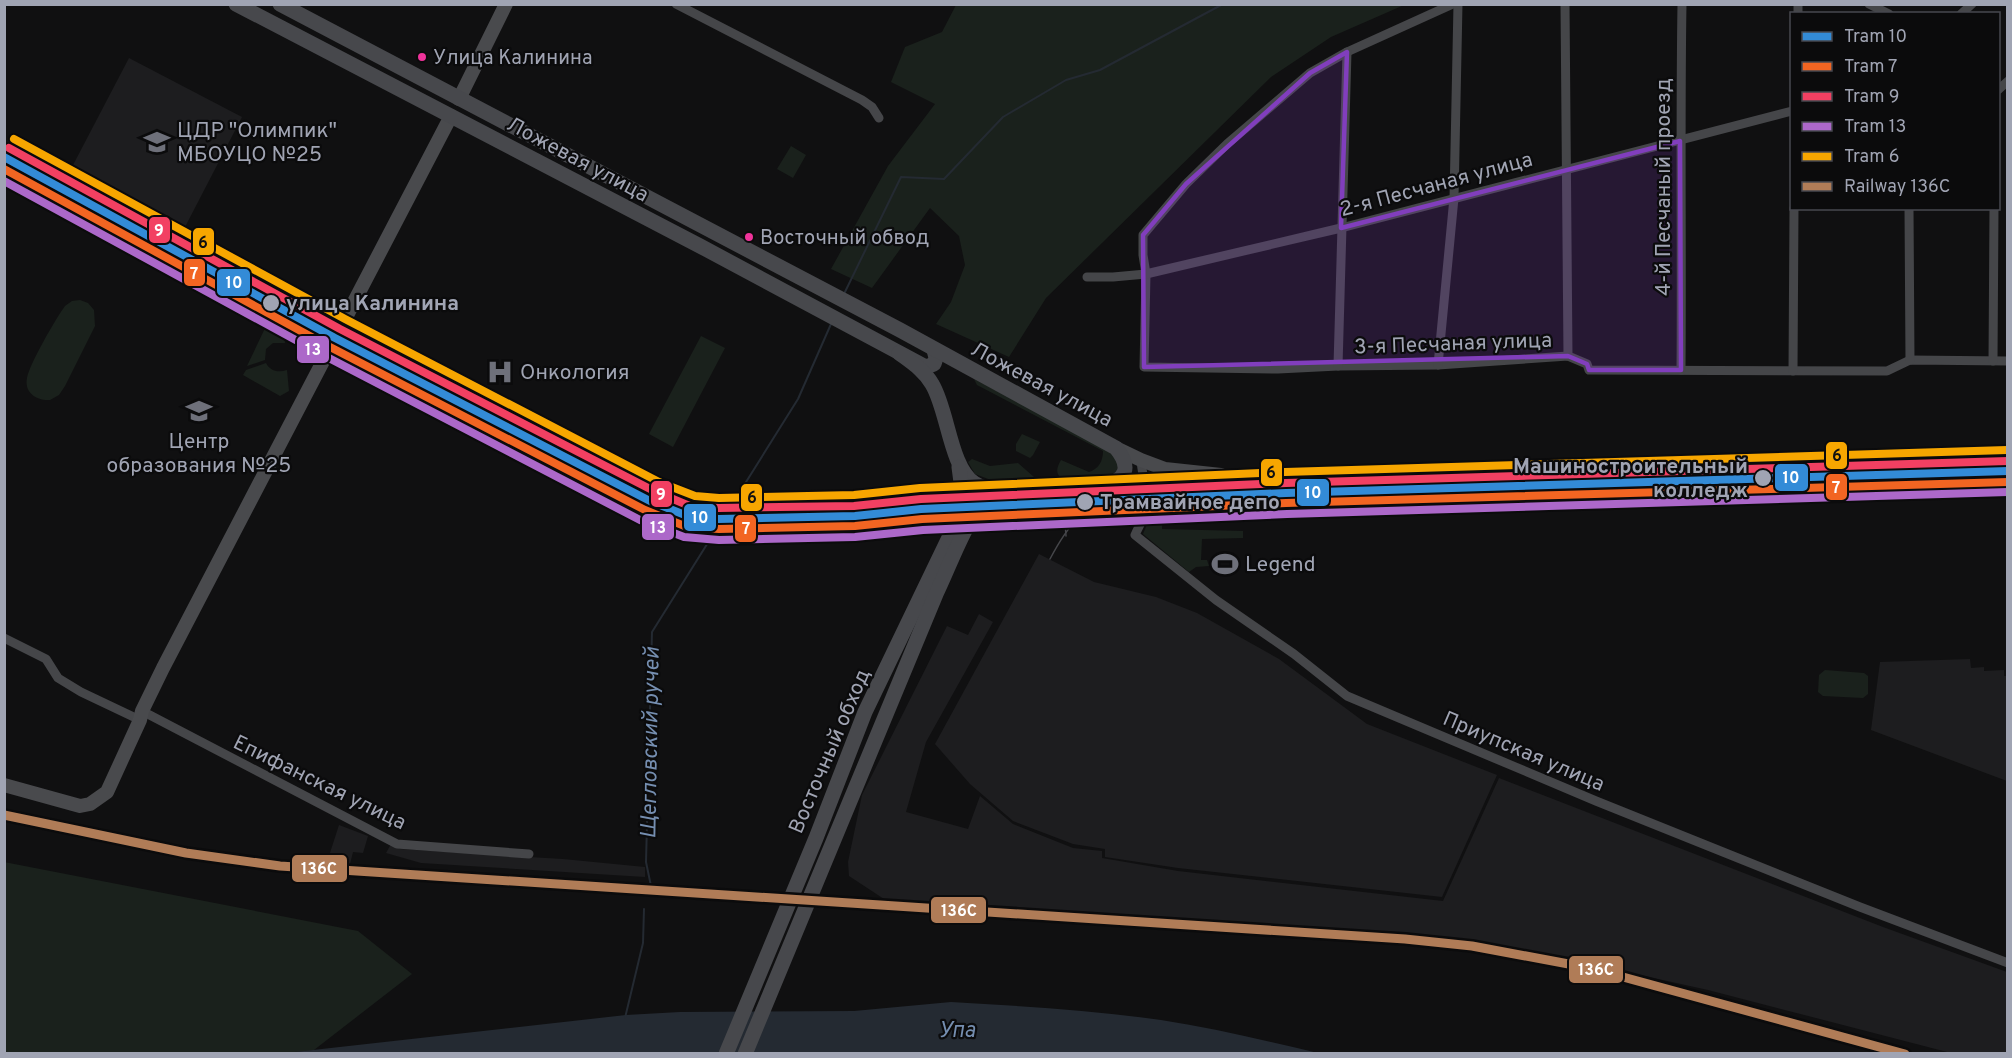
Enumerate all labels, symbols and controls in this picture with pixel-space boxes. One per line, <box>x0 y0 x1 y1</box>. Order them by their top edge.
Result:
legend <box>1790 12 2000 210</box>
text: Tram 10 <box>1844 26 1907 49</box>
place label: Улица Калинина <box>433 46 592 72</box>
marker: Улица Калинина <box>416 51 428 63</box>
text: Tram 7 <box>1844 56 1897 79</box>
street label: 4-й Песчаный проезд <box>1651 78 1678 296</box>
text: Tram 9 <box>1844 86 1900 109</box>
street label: Ложевая улица <box>502 112 653 209</box>
text: Tram 13 <box>1844 116 1906 139</box>
place label: ЦДР "Олимпик" МБОУЦО №25 <box>177 118 337 169</box>
school or university icon: ЦДР "Олимпик" МБОУЦО №25 <box>142 127 172 157</box>
text: Tram 6 <box>1844 146 1900 169</box>
street label: 2-я Песчаная улица <box>1337 147 1536 224</box>
text: Railway 136С <box>1844 176 1950 199</box>
line badge: 9 <box>148 216 171 244</box>
text: 9 <box>154 222 164 242</box>
place label: Восточный обвод <box>760 226 929 252</box>
line badge: 6 <box>192 227 215 256</box>
marker: Восточный обвод <box>743 231 755 243</box>
text: 6 <box>198 234 208 254</box>
line badge: 7 <box>183 258 206 287</box>
text: 7 <box>190 265 198 285</box>
line badge: 10 <box>216 268 251 297</box>
text: 10 <box>226 274 242 294</box>
place label: улица Калинина <box>286 291 459 318</box>
marker: улица Калинина <box>261 293 281 313</box>
street label: 3-я Песчаная улица <box>1354 328 1553 361</box>
line badge: 13 <box>296 335 330 364</box>
street label: Ложевая улица <box>966 337 1117 434</box>
text: 13 <box>305 341 321 361</box>
hospital icon: Онкология <box>485 357 515 387</box>
place label: Онкология <box>520 360 629 387</box>
school or university icon: Центр образования №25 <box>184 396 214 426</box>
place label: Центр образования №25 <box>107 429 291 480</box>
line badge: 6 <box>1825 441 1848 470</box>
text: 6 <box>1832 447 1842 467</box>
place label: Машиностроительный колледж <box>1513 454 1748 505</box>
line badge: 6 <box>1260 458 1283 487</box>
line badge: 10 <box>1774 463 1809 492</box>
text: 6 <box>1266 464 1276 484</box>
marker: Машиностроительный колледж <box>1753 468 1773 488</box>
text: 10 <box>1783 469 1799 489</box>
line badge: 7 <box>1825 473 1848 501</box>
line badge: 10 <box>1296 478 1330 507</box>
text: 7 <box>1832 479 1840 499</box>
line badge: 9 <box>650 480 673 508</box>
line badge: 6 <box>740 483 763 512</box>
text: 10 <box>1305 484 1321 504</box>
text: 9 <box>656 486 666 506</box>
text: 6 <box>747 489 757 509</box>
place label: Трамвайное депо <box>1100 490 1280 517</box>
marker: Трамвайное депо <box>1075 492 1095 512</box>
line badge: 10 <box>683 503 717 532</box>
text: 10 <box>692 509 708 529</box>
line badge: 13 <box>641 513 675 541</box>
line badge: 7 <box>734 514 757 543</box>
text: 13 <box>650 519 666 539</box>
text: 7 <box>742 520 750 540</box>
sports icon: Legend <box>1210 549 1240 579</box>
place label: Legend <box>1245 552 1316 579</box>
water label: Щегловский ручей <box>636 645 667 839</box>
street label: Восточный обход <box>783 665 877 838</box>
street label: Приупская улица <box>1438 706 1608 799</box>
street label: Епифанская улица <box>228 730 410 837</box>
line badge: 136С <box>291 854 348 883</box>
text: 136С <box>301 860 337 880</box>
line badge: 136С <box>930 896 987 924</box>
text: 136С <box>941 902 977 922</box>
line badge: 136С <box>1568 955 1624 984</box>
text: 136С <box>1578 961 1614 981</box>
water label: Упа <box>939 1018 976 1045</box>

